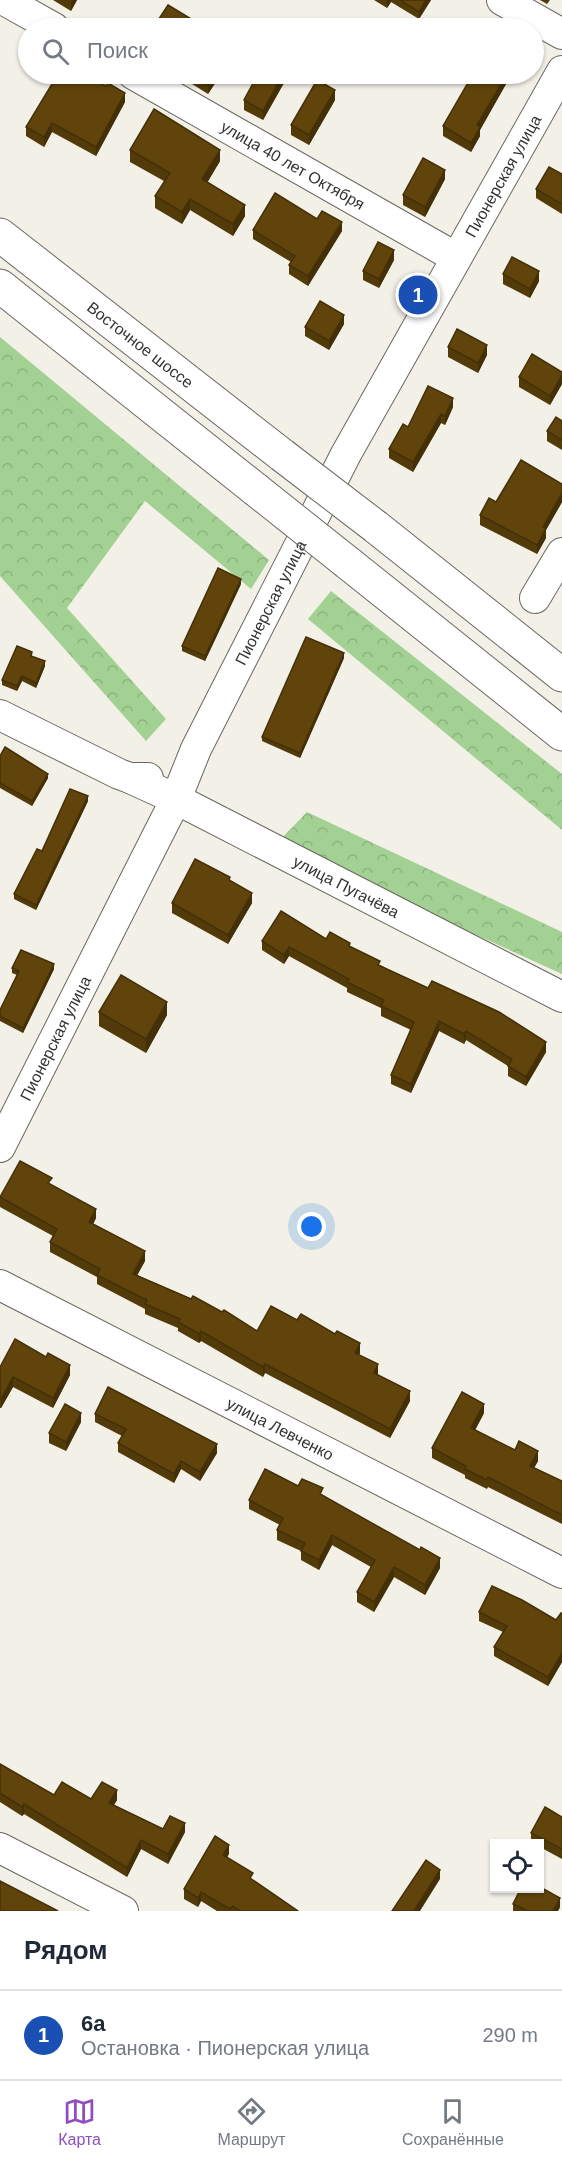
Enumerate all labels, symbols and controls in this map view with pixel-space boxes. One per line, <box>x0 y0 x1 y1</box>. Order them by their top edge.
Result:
search box <box>18 18 544 84</box>
icon: search <box>39 35 72 68</box>
text: Поиск <box>87 38 148 63</box>
street label: Пионерская улица <box>462 112 544 240</box>
street label: улица 40 лет Октября <box>218 117 368 212</box>
pin: 1 <box>398 272 438 318</box>
street label: Восточное шоссе <box>84 298 197 391</box>
street label: Пионерская улица <box>232 537 309 668</box>
street label: улица Пугачёва <box>291 852 402 921</box>
street label: Пионерская улица <box>16 973 94 1103</box>
your location <box>297 1212 326 1241</box>
street label: улица Левченко <box>224 1394 337 1463</box>
map controls <box>490 1839 544 1893</box>
button: locate <box>490 1839 544 1893</box>
text: Рядом <box>24 1935 107 1965</box>
text: 6а <box>81 2011 105 2036</box>
text: 1 <box>38 2024 49 2046</box>
text: 290 m <box>482 2024 538 2046</box>
text: Остановка · Пионерская улица <box>81 2037 369 2059</box>
tab: Карта <box>58 2095 101 2149</box>
tab: Маршрут <box>217 2095 286 2149</box>
tab: Сохранённые <box>402 2095 504 2149</box>

